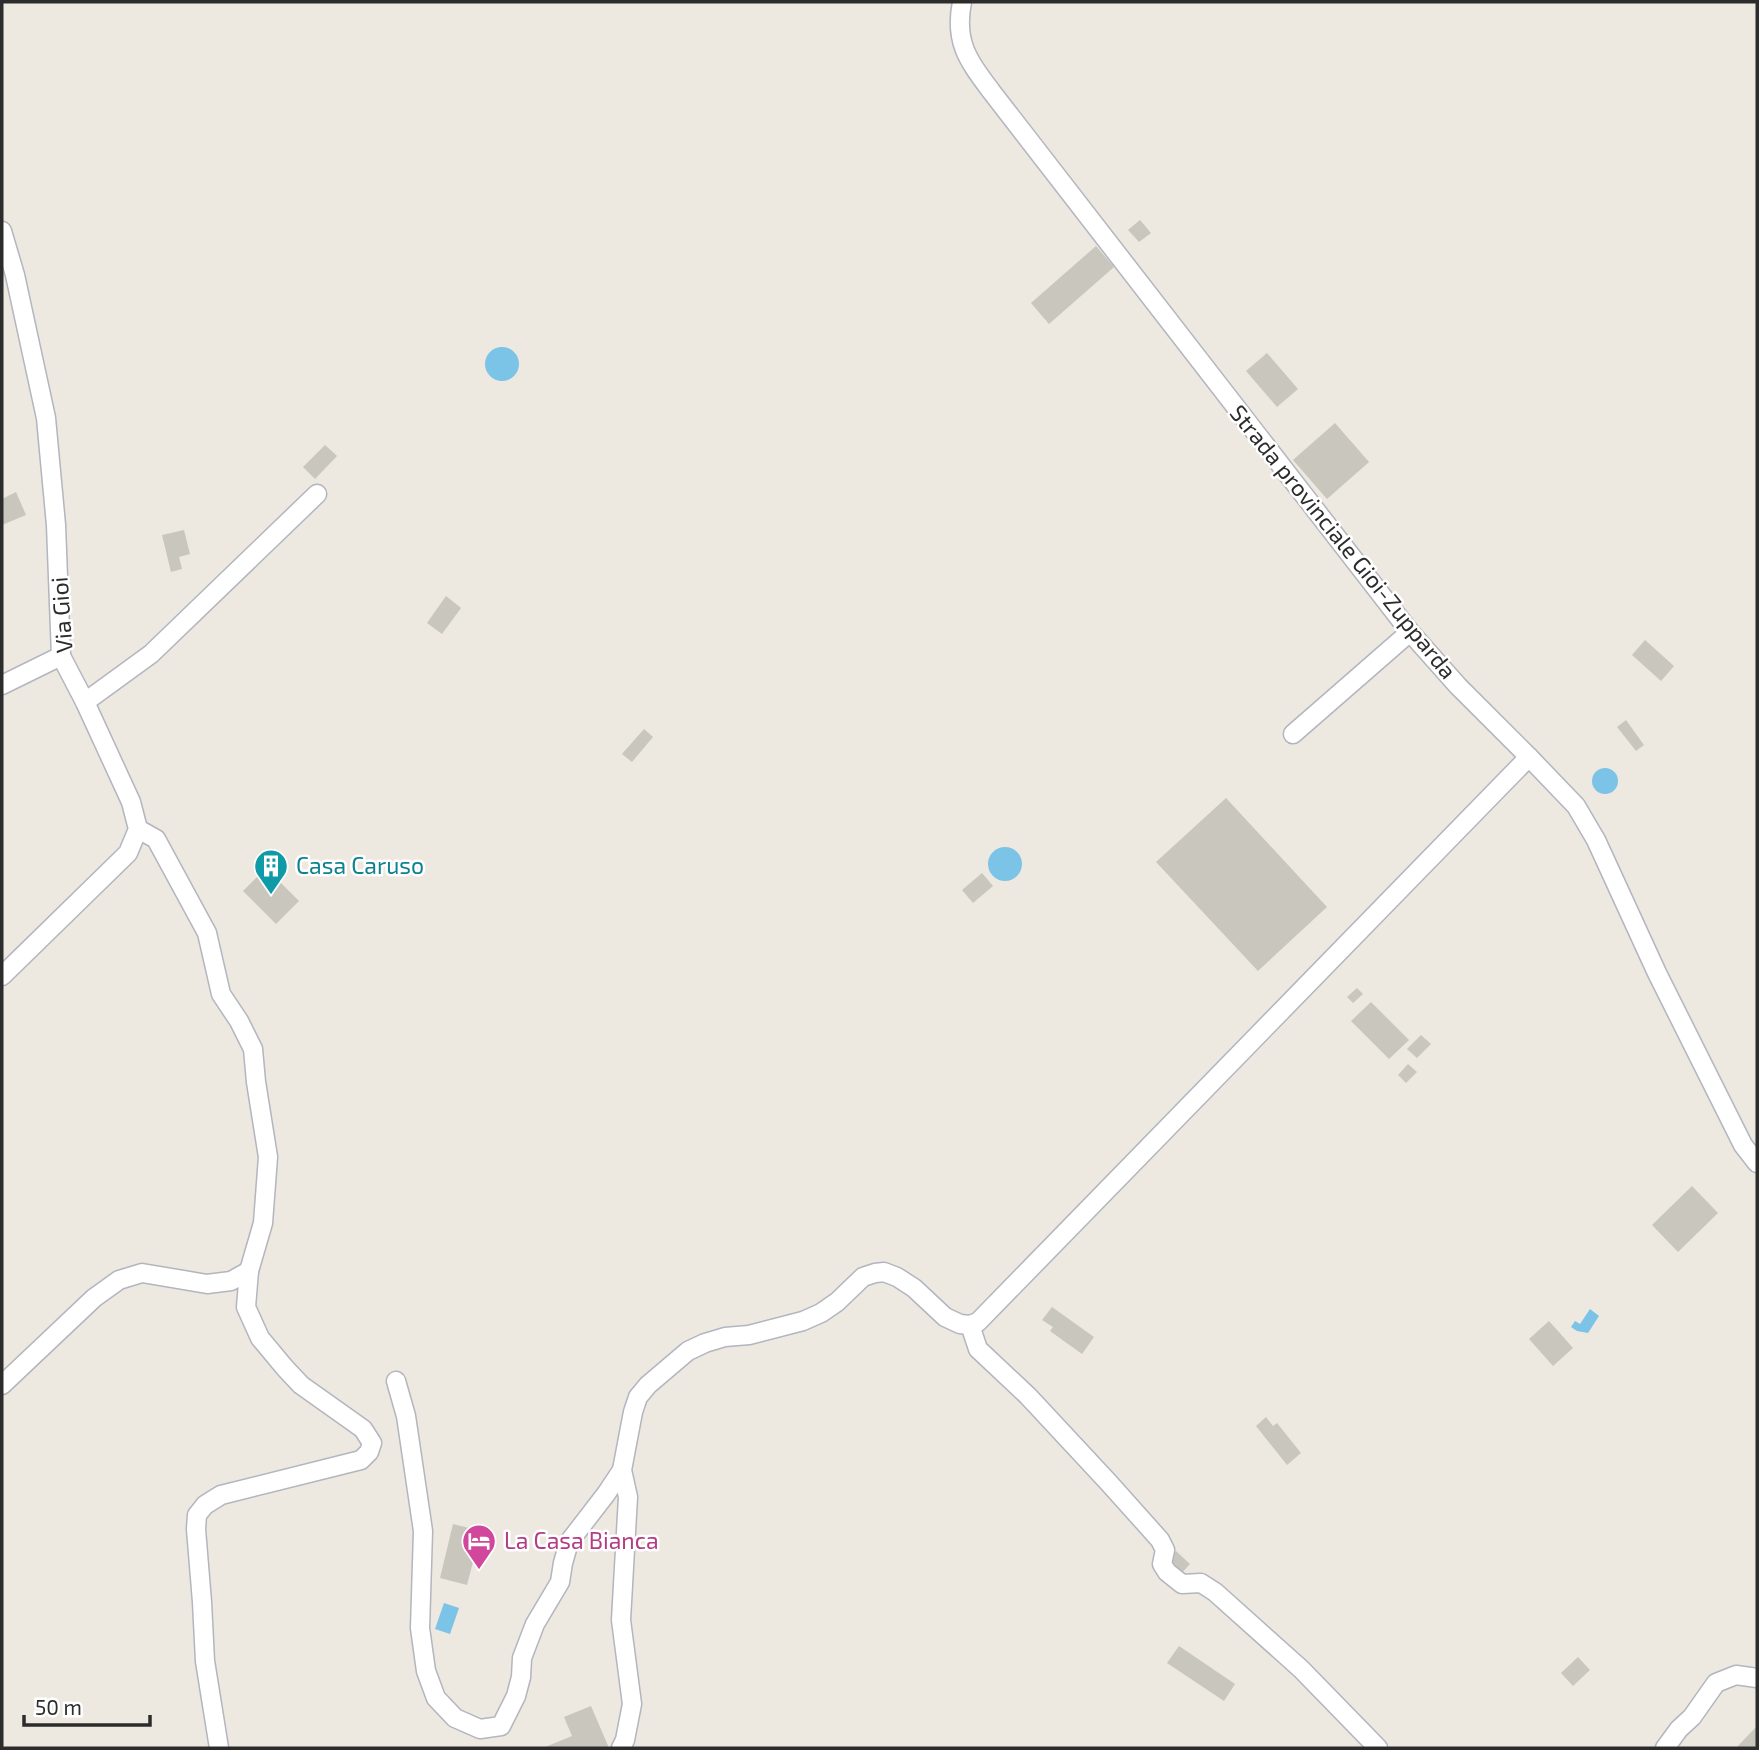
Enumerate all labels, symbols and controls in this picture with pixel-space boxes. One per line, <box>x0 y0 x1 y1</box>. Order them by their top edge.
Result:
street label: Strada provinciale Gioi-Zupparda <box>1225 399 1463 684</box>
street label: Via Gioi <box>44 576 78 654</box>
building icon: Casa Caruso <box>252 847 290 896</box>
place label: Casa Caruso <box>296 851 424 879</box>
hotel icon: La Casa Bianca <box>460 1522 498 1571</box>
place label: La Casa Bianca <box>504 1526 659 1554</box>
scale bar <box>24 1684 150 1728</box>
text: 50 m <box>35 1694 82 1719</box>

